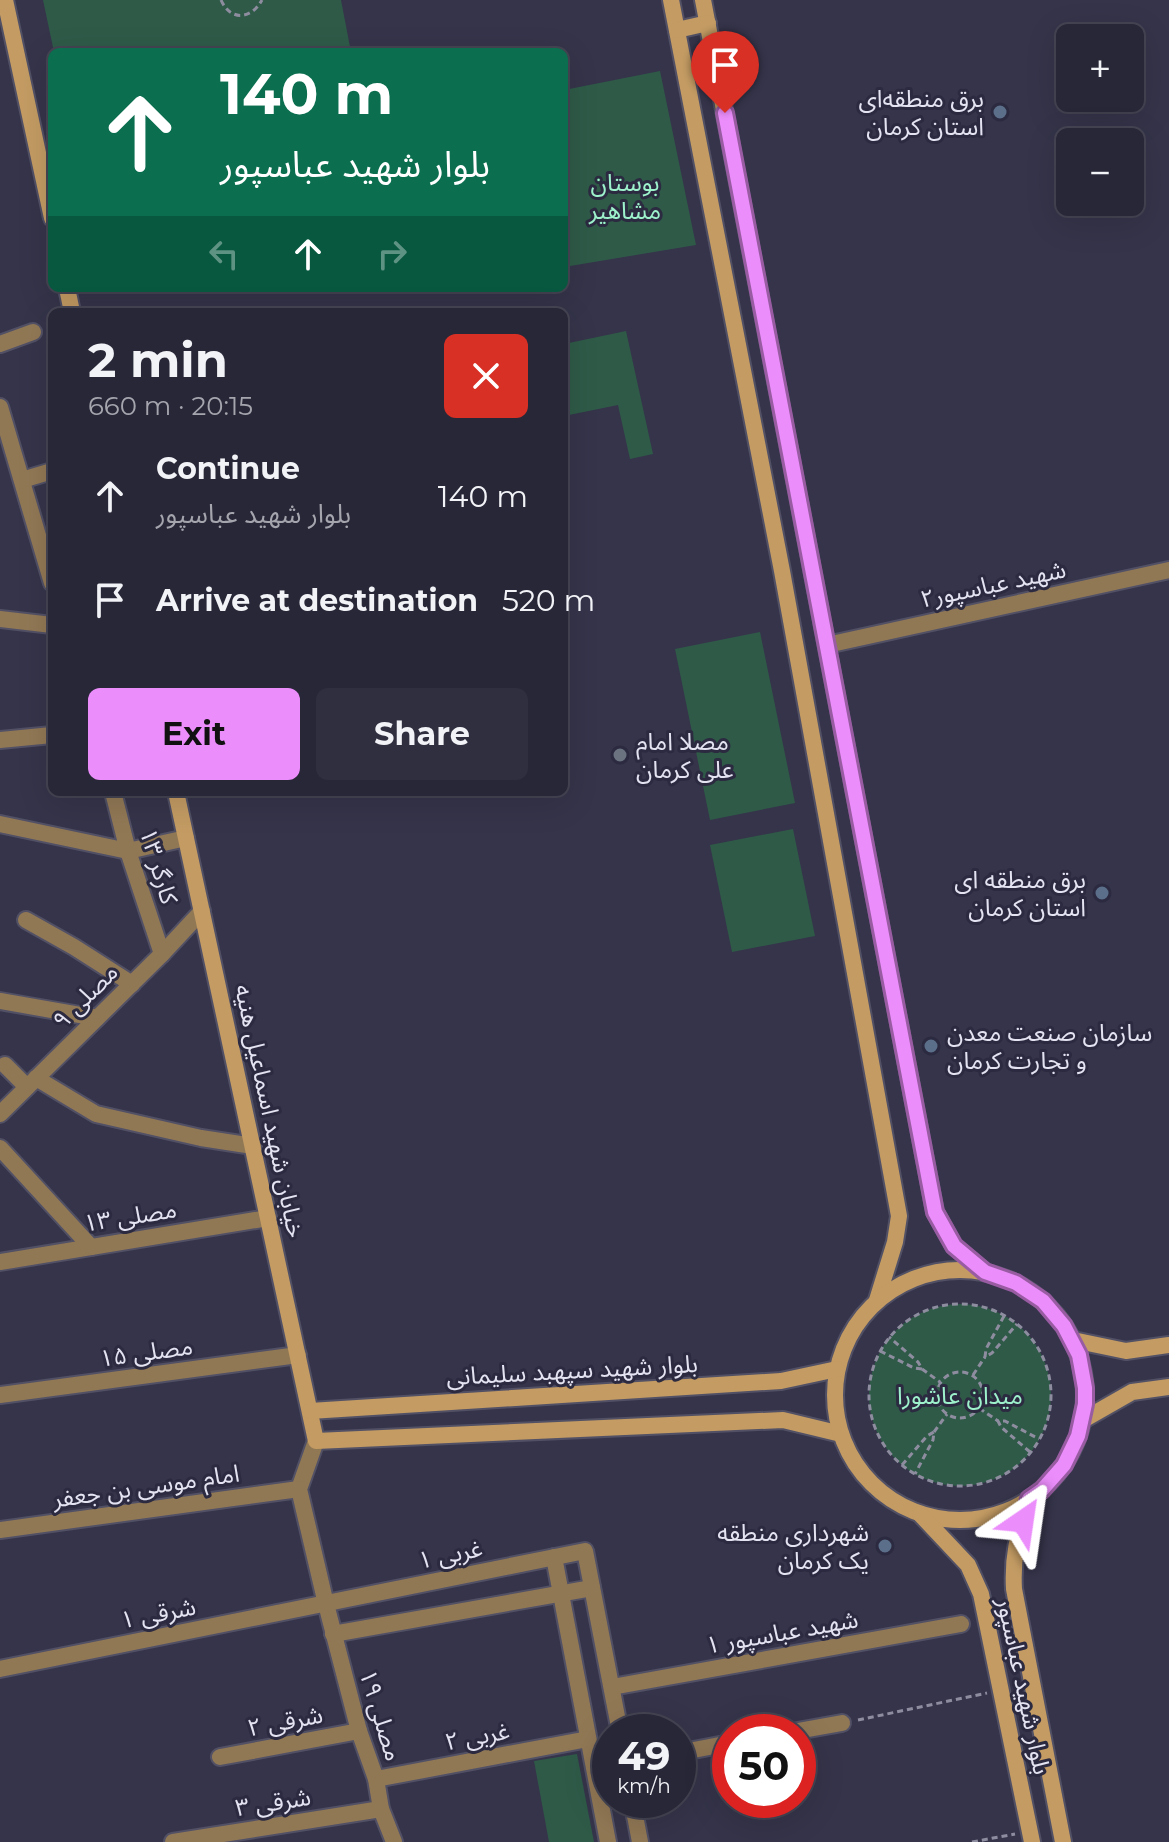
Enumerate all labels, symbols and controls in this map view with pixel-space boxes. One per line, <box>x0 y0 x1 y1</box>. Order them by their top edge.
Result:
map controls <box>1056 24 1144 216</box>
button: + <box>1056 24 1144 112</box>
pin <box>691 31 759 113</box>
icon: arrive <box>703 43 747 87</box>
text: 140 m <box>220 60 393 128</box>
icon: ahead <box>88 80 192 184</box>
place label: برق منطقه‌ای استان کرمان <box>859 84 984 141</box>
marker: برق منطقه‌ای استان کرمان <box>991 103 1009 121</box>
button: − <box>1056 128 1144 216</box>
text: بلوار شهید عباسپور <box>220 142 490 186</box>
park label: بوستان مشاهیر <box>588 168 661 225</box>
icon: left <box>202 232 246 276</box>
icon: ahead <box>286 232 330 276</box>
icon: right <box>370 232 414 276</box>
text: 2 min <box>88 331 228 389</box>
button: close <box>444 334 528 418</box>
text: 660 m · 20:15 <box>88 390 253 422</box>
text: Continue <box>156 450 300 487</box>
icon: ahead <box>88 474 132 518</box>
text: 140 m <box>438 478 528 515</box>
text: بلوار شهید عباسپور <box>156 498 351 530</box>
street label: شهید عباسپور۲ <box>918 554 1069 615</box>
icon: arrive <box>88 578 132 622</box>
text: Arrive at destination <box>156 582 478 619</box>
text: 520 m <box>502 582 595 619</box>
button: Exit <box>88 688 300 780</box>
button: Share <box>316 688 528 780</box>
place label: مصلا امام علی کرمان <box>636 727 734 784</box>
marker: مصلا امام علی کرمان <box>611 746 629 764</box>
street label: کارگر ۱۳ <box>134 825 185 909</box>
place label: برق منطقه ای استان کرمان <box>954 865 1086 922</box>
marker: برق منطقه ای استان کرمان <box>1093 884 1111 902</box>
street label: مصلی ۹ <box>46 957 124 1035</box>
street label: خیابان شهید اسماعیل هنیه <box>229 982 311 1240</box>
place label: سازمان صنعت معدن و تجارت کرمان <box>947 1018 1152 1075</box>
marker: سازمان صنعت معدن و تجارت کرمان <box>922 1037 940 1055</box>
street label: مصلی ۱۳ <box>81 1194 179 1238</box>
street label: مصلی ۱۵ <box>97 1331 195 1373</box>
street label: بلوار شهید سپهبد سلیمانی <box>445 1349 699 1392</box>
park label: میدان عاشورا <box>897 1381 1023 1410</box>
street label: امام موسی بن جعفر <box>50 1459 242 1518</box>
position arrow <box>981 1479 1065 1563</box>
place label: شهرداری منطقه یک کرمان <box>717 1518 869 1575</box>
street label: ۱ غربی <box>415 1533 485 1575</box>
marker: شهرداری منطقه یک کرمان <box>876 1537 894 1555</box>
street label: شرقی ۱ <box>118 1592 198 1634</box>
street label: بلوار شهید عباسپور <box>990 1594 1057 1777</box>
street label: شهید عباسپور ۱ <box>704 1604 861 1661</box>
street label: مصلی ۱۹ <box>353 1666 409 1764</box>
street label: ۲ شرقی <box>245 1700 325 1742</box>
speed limit sign: 50 <box>712 1714 816 1818</box>
street label: ۲ غربی <box>442 1716 512 1756</box>
text: 49 <box>618 1731 670 1780</box>
text: km/h <box>617 1774 671 1798</box>
street label: ۳ شرقی <box>233 1782 313 1822</box>

